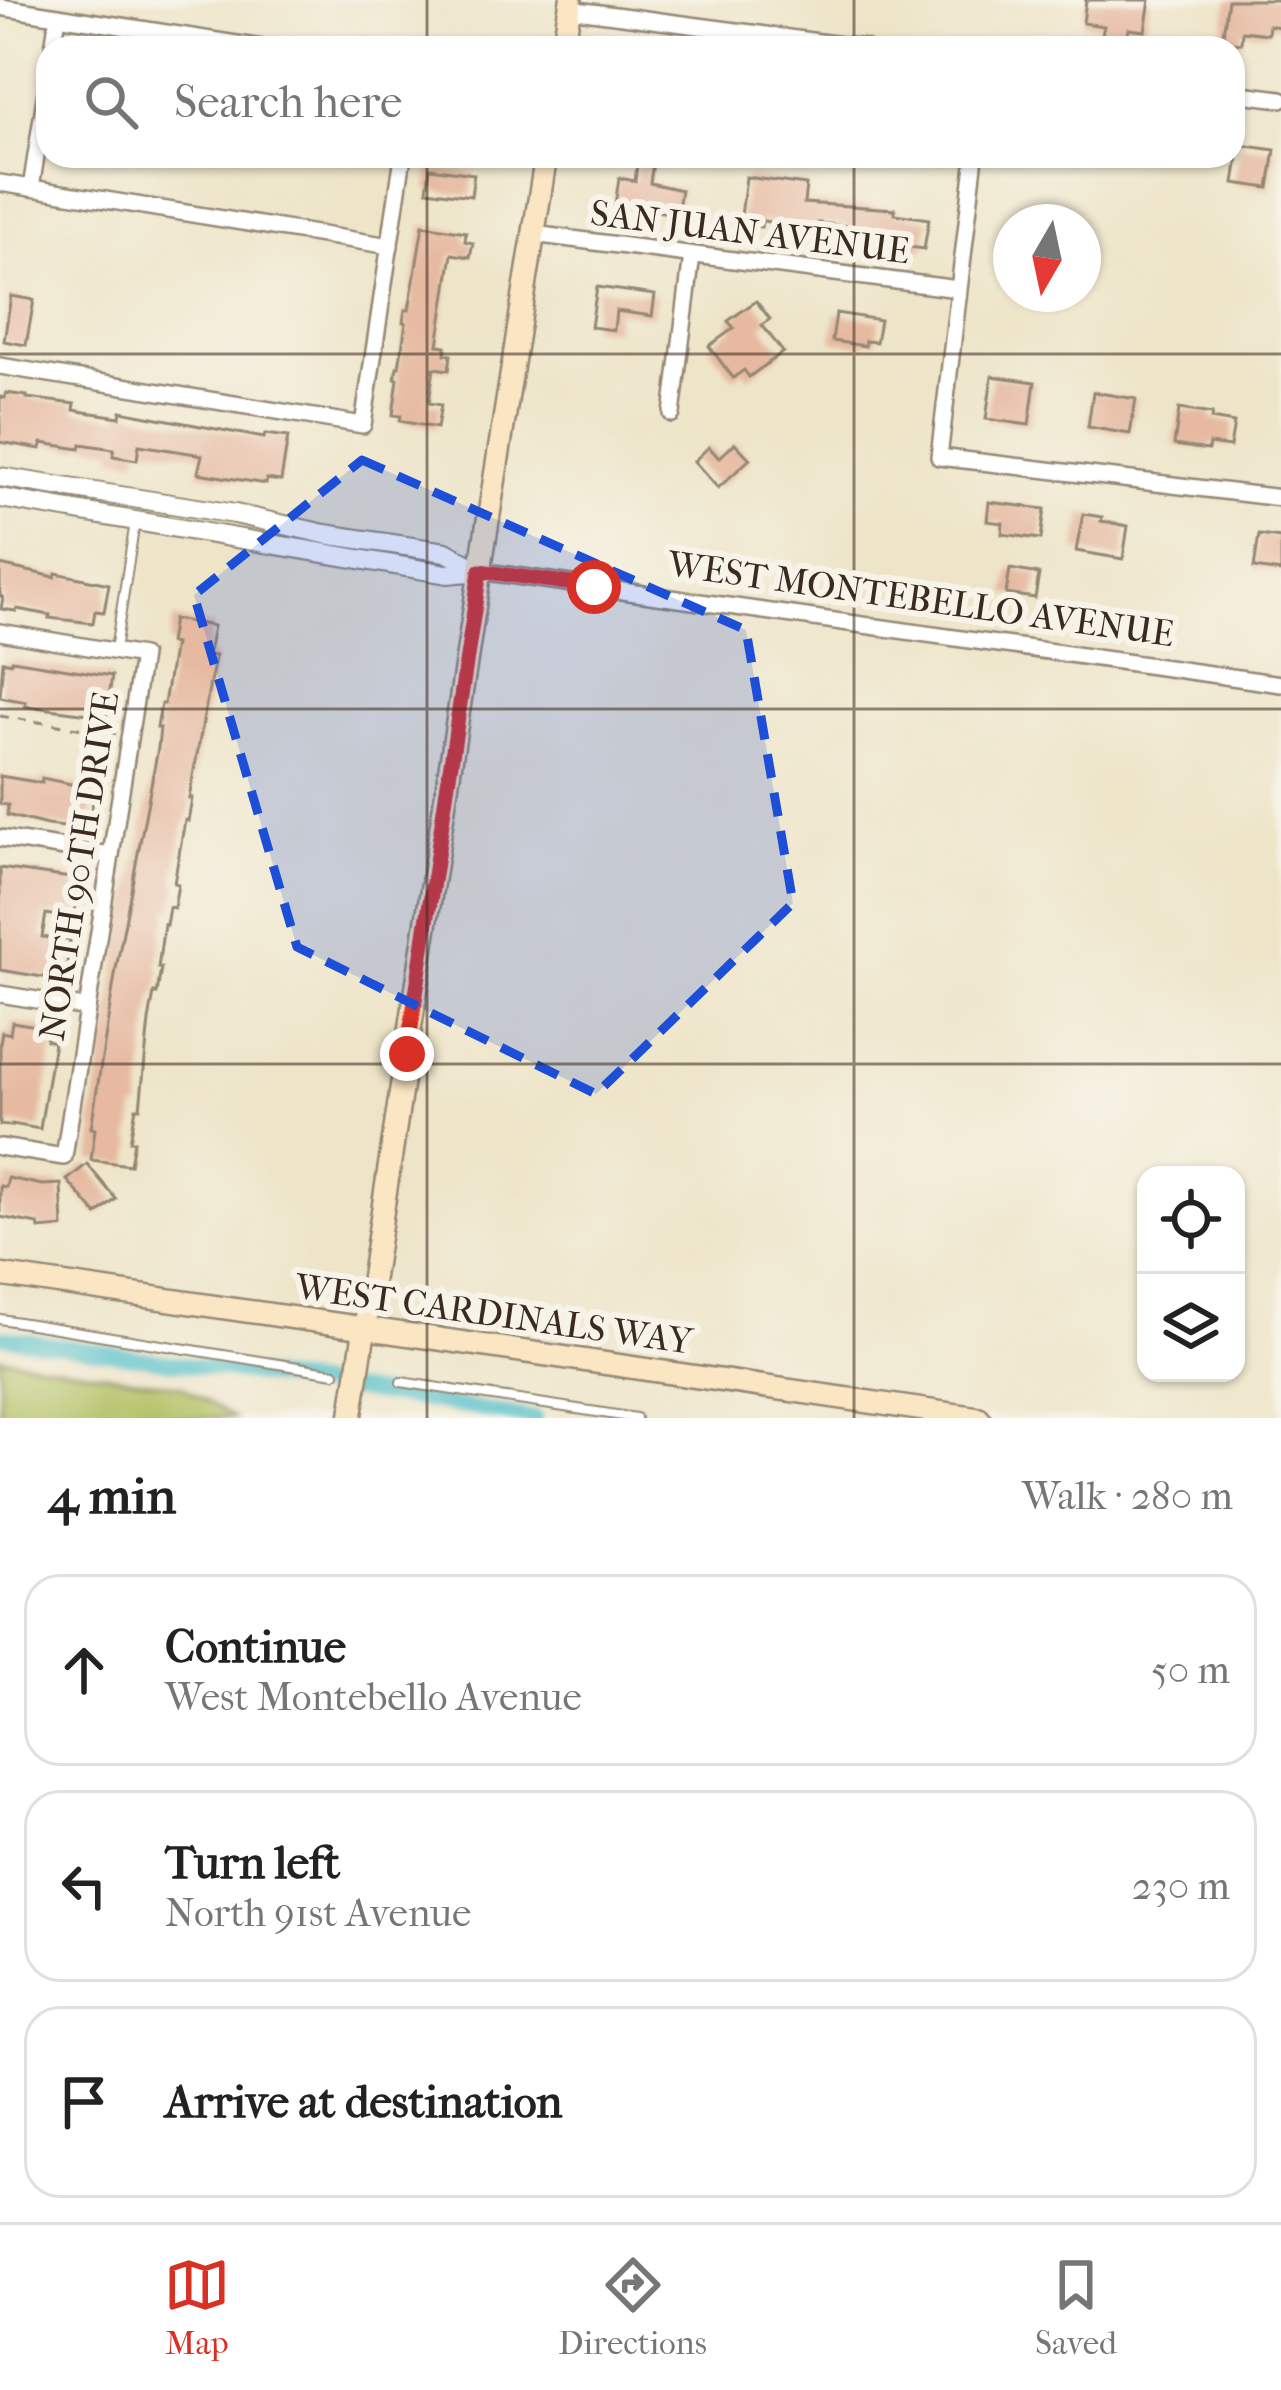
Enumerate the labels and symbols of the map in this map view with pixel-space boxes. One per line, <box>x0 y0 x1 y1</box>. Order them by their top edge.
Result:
street label: SAN JUAN AVENUE <box>588 192 912 272</box>
north arrow <box>993 204 1101 312</box>
street label: WEST MONTEBELLO AVENUE <box>664 543 1177 655</box>
route start <box>567 560 621 614</box>
street label: NORTH 90TH DRIVE <box>31 689 127 1043</box>
route end <box>380 1027 434 1081</box>
street label: WEST CARDINALS WAY <box>292 1265 697 1363</box>

